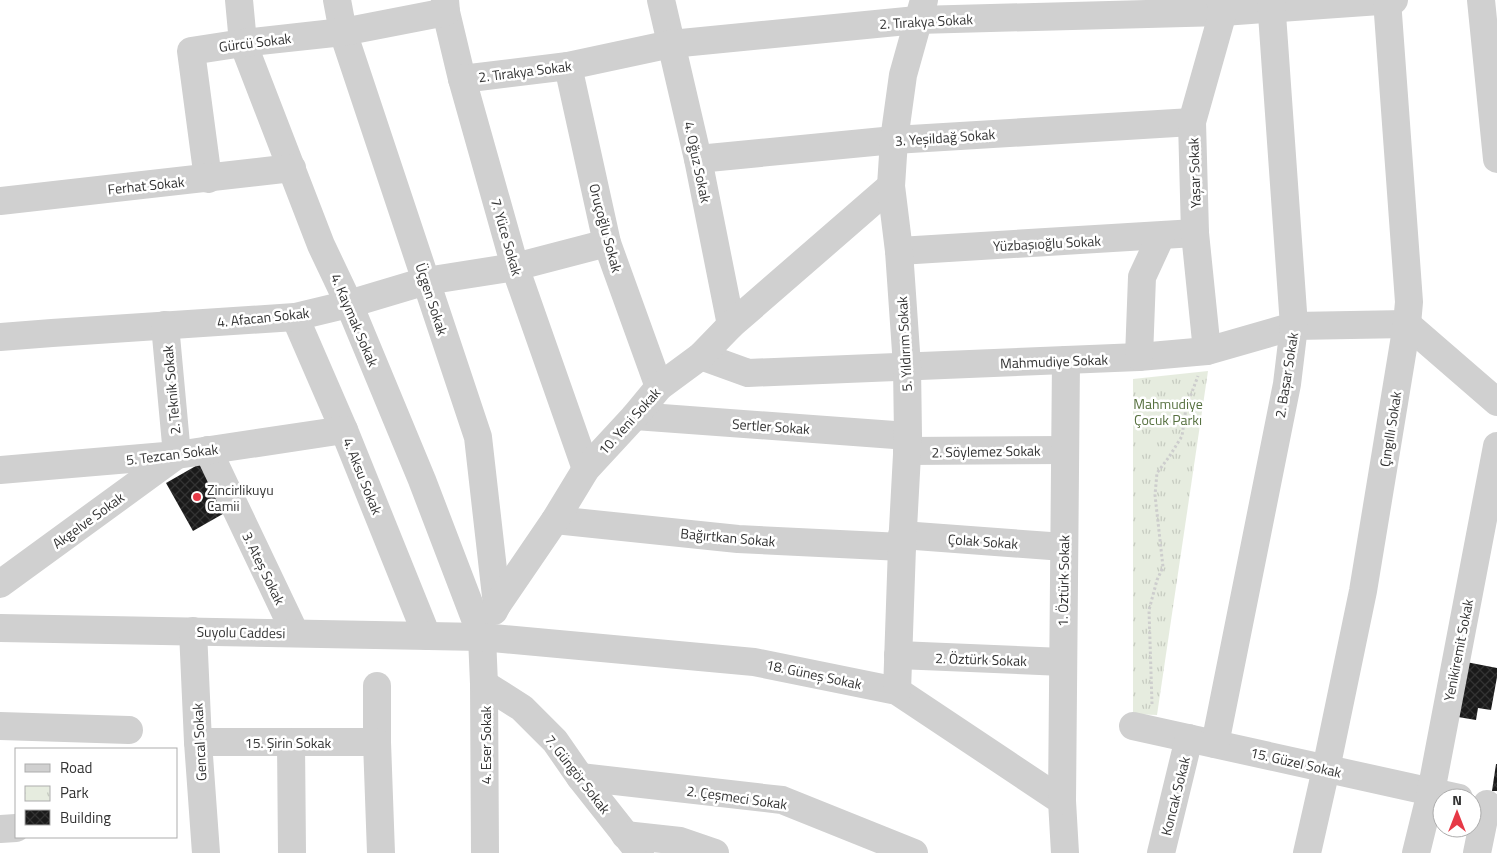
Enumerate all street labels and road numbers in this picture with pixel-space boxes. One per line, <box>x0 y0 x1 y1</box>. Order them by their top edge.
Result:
street label: 2. Tırakya Sokak <box>879 8 974 34</box>
street label: Gürcü Sokak <box>218 27 293 57</box>
street label: 2. Tırakya Sokak <box>477 55 573 87</box>
street label: 4. Oğuz Sokak <box>679 119 717 205</box>
street label: 3. Yeşildağ Sokak <box>894 123 996 151</box>
street label: Yaşar Sokak <box>1182 137 1206 209</box>
street label: Ferhat Sokak <box>107 171 186 199</box>
street label: Oruçoğlu Sokak <box>584 181 628 275</box>
street label: 7. Yüce Sokak <box>486 196 528 278</box>
street label: Yüzbaşıoğlu Sokak <box>992 230 1102 256</box>
street label: Üçgen Sokak <box>410 260 454 338</box>
street label: 4. Kaymak Sokak <box>326 270 384 370</box>
street label: 5. Yıldırım Sokak <box>891 295 917 392</box>
street label: 4. Afacan Sokak <box>216 302 311 332</box>
street label: 2. Başar Sokak <box>1269 330 1303 419</box>
street label: 2. Teknik Sokak <box>157 344 185 436</box>
street label: Mahmudiye Sokak <box>1000 349 1109 373</box>
street label: 10. Yeni Sokak <box>593 382 665 459</box>
street label: Çıngıllı Sokak <box>1374 389 1406 468</box>
street label: Sertler Sokak <box>731 413 811 439</box>
street label: 4. Aksu Sokak <box>338 434 388 518</box>
street label: 5. Tezcan Sokak <box>125 438 219 470</box>
street label: 2. Söylemez Sokak <box>931 440 1041 462</box>
street label: Akgelve Sokak <box>48 486 129 553</box>
street label: Bağırtkan Sokak <box>680 522 777 552</box>
street label: 3. Ateş Sokak <box>237 528 291 608</box>
street label: Çolak Sokak <box>947 528 1019 554</box>
street label: 1. Öztürk Sokak <box>1052 535 1074 627</box>
street label: Yenikiremit Sokak <box>1438 597 1478 703</box>
street label: Suyolu Caddesi <box>196 621 286 643</box>
street label: 2. Öztürk Sokak <box>935 647 1028 671</box>
street label: 18. Güneş Sokak <box>764 654 864 694</box>
street label: Gencal Sokak <box>186 702 212 782</box>
street label: 4. Eser Sokak <box>475 705 496 784</box>
street label: 7. Güngör Sokak <box>540 730 616 818</box>
street label: 15. Şirin Sokak <box>245 732 331 753</box>
street label: 15. Güzel Sokak <box>1248 741 1344 783</box>
street label: Koncak Sokak <box>1155 754 1195 838</box>
street label: 2. Çeşmeci Sokak <box>685 780 789 814</box>

